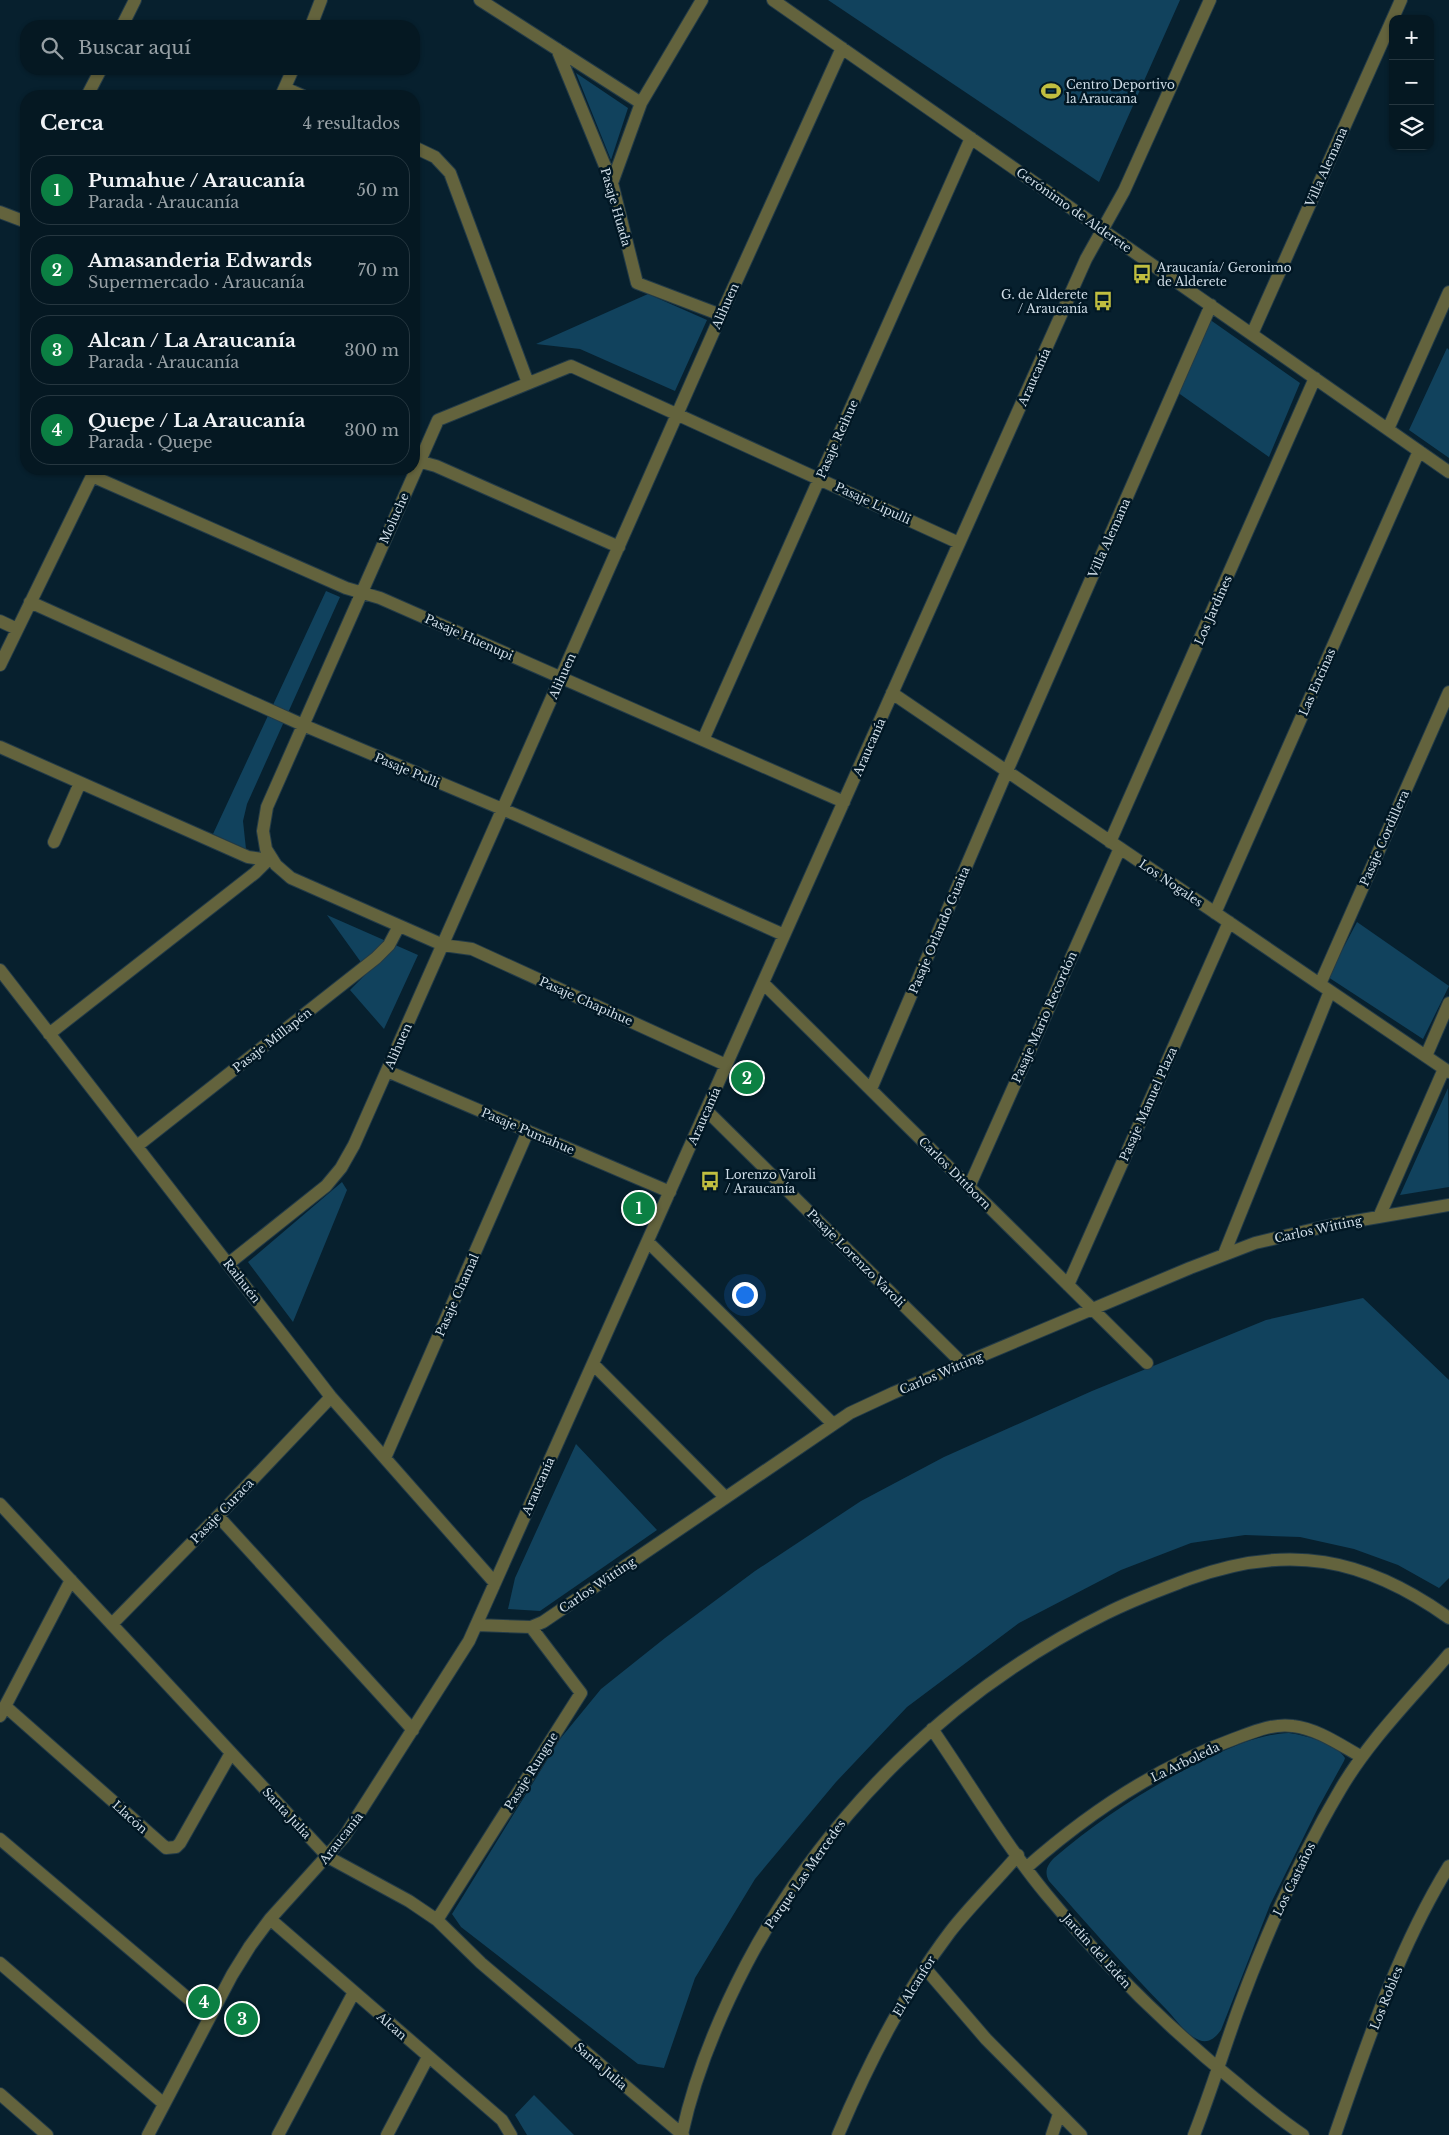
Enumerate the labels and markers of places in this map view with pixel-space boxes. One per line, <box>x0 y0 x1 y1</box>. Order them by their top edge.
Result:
place label: Centro Deportivo la Araucana <box>1066 77 1175 106</box>
sports icon: Centro Deportivo la Araucana <box>1040 80 1062 102</box>
place label: Araucanía/ Geronimo de Alderete <box>1156 260 1292 289</box>
bus stop icon: Araucanía/ Geronimo de Alderete <box>1131 263 1153 285</box>
place label: G. de Alderete / Araucanía <box>1001 287 1088 316</box>
bus stop icon: G. de Alderete / Araucanía <box>1092 290 1114 312</box>
pin: 2 <box>731 1059 763 1097</box>
place label: Lorenzo Varoli / Araucanía <box>725 1167 816 1196</box>
bus stop icon: Lorenzo Varoli / Araucanía <box>699 1170 721 1192</box>
pin: 1 <box>623 1189 655 1227</box>
pin: 4 <box>188 1983 220 2021</box>
pin: 3 <box>226 2000 258 2038</box>

